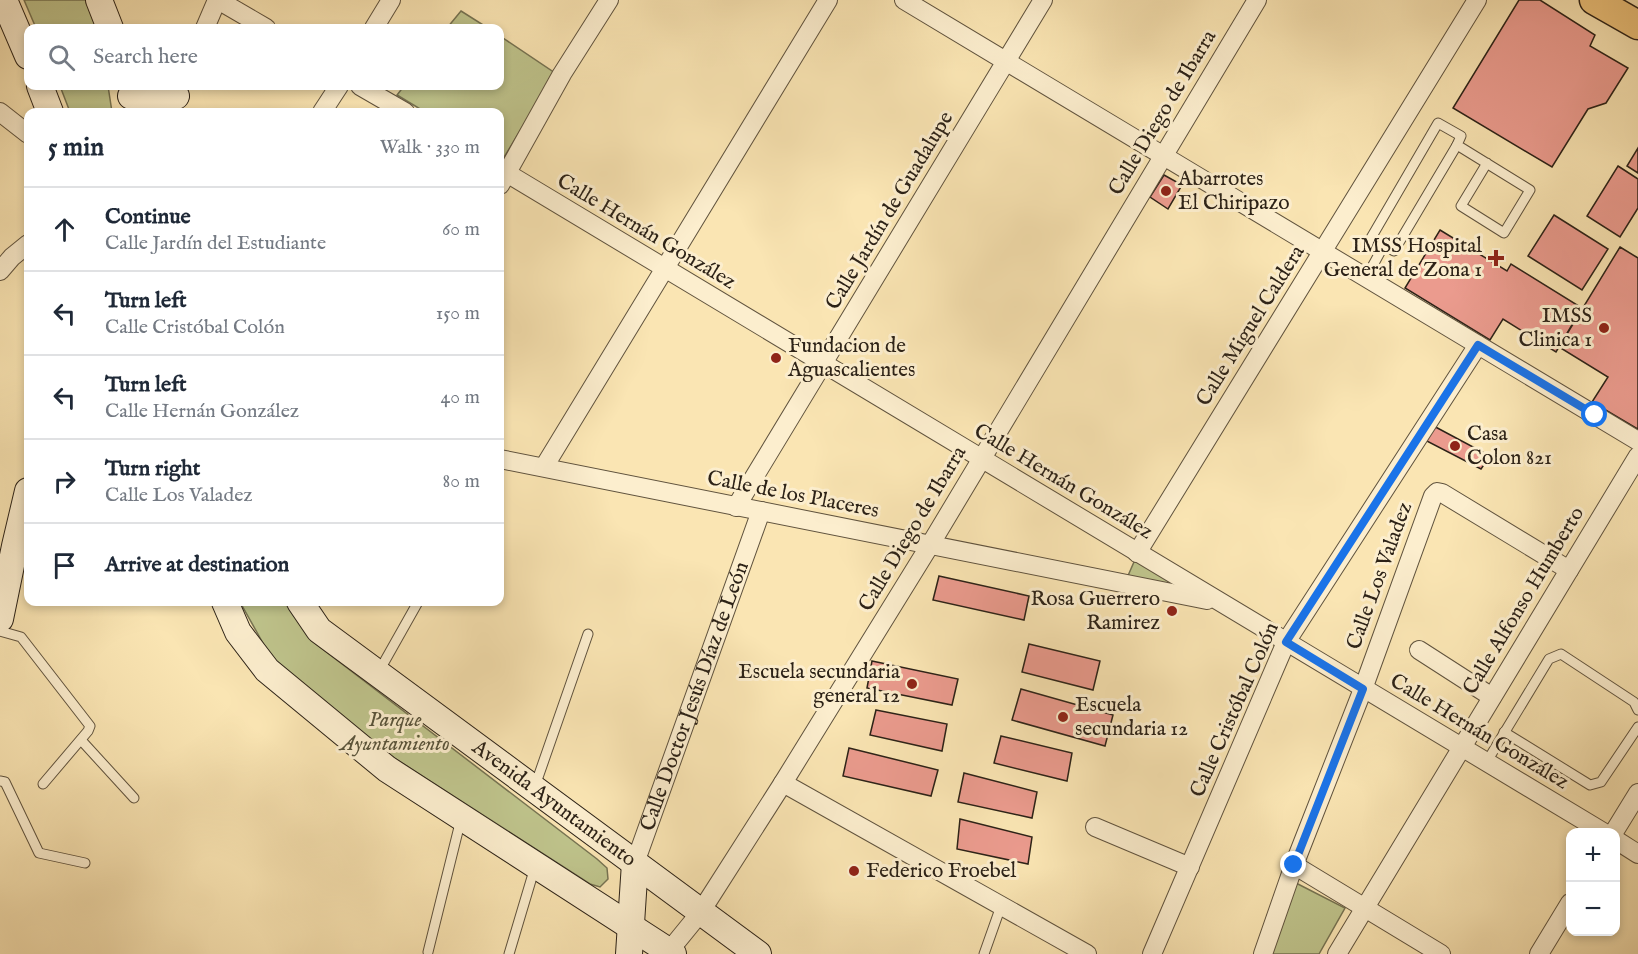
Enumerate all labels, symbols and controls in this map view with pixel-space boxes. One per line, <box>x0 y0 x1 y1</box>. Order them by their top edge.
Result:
search box <box>24 24 504 90</box>
street label: Calle Diego de Ibarra <box>1103 25 1224 201</box>
icon: search <box>45 41 78 74</box>
text: Search here <box>93 43 198 71</box>
street label: Calle Jardín de Guadalupe <box>820 106 960 315</box>
text: 5 min <box>48 131 104 164</box>
text: Walk · 330 m <box>380 135 480 160</box>
place label: Abarrotes El Chiripazo <box>1177 166 1289 217</box>
street label: Calle Hernán González <box>552 168 741 296</box>
marker: Abarrotes El Chiripazo <box>1159 184 1173 198</box>
text: Continue <box>105 203 191 231</box>
icon: ahead <box>48 213 81 246</box>
text: 60 m <box>442 217 480 242</box>
text: Calle Jardín del Estudiante <box>105 231 326 256</box>
place label: IMSS Hospital General de Zona 1 <box>1324 233 1482 284</box>
street label: Calle Miguel Caldera <box>1191 240 1312 411</box>
marker: IMSS Hospital General de Zona 1 <box>1487 249 1505 267</box>
text: Turn left <box>105 287 187 315</box>
icon: left <box>48 297 81 330</box>
text: 150 m <box>436 301 480 326</box>
place label: IMSS Clinica 1 <box>1518 303 1592 354</box>
text: Calle Cristóbal Colón <box>105 315 285 340</box>
marker: IMSS Clinica 1 <box>1597 321 1611 335</box>
place label: Fundacion de Aguascalientes <box>787 333 915 384</box>
marker: Fundacion de Aguascalientes <box>769 351 783 365</box>
text: Turn left <box>105 371 187 399</box>
icon: left <box>48 381 81 414</box>
text: 40 m <box>441 385 480 410</box>
text: Calle Hernán González <box>105 399 299 424</box>
route start <box>1581 401 1607 427</box>
street label: Calle Hernán González <box>969 418 1158 546</box>
place label: Casa Colon 821 <box>1467 421 1552 472</box>
marker: Casa Colon 821 <box>1448 439 1462 453</box>
street label: Calle Diego de Ibarra <box>853 441 974 617</box>
text: Turn right <box>105 455 200 483</box>
icon: right <box>48 465 81 498</box>
street label: Calle de los Placeres <box>705 465 881 525</box>
text: 80 m <box>443 469 480 494</box>
text: Calle Los Valadez <box>105 483 253 508</box>
street label: Calle Los Valadez <box>1341 498 1419 653</box>
street label: Calle Alfonso Humberto <box>1457 502 1591 700</box>
icon: arrive <box>48 549 81 582</box>
text: Arrive at destination <box>105 551 289 579</box>
street label: Calle Doctor Jesús Díaz de León <box>634 558 755 835</box>
place label: Rosa Guerrero Ramirez <box>1030 586 1160 637</box>
marker: Rosa Guerrero Ramirez <box>1165 604 1179 618</box>
street label: Calle Cristóbal Colón <box>1184 618 1286 802</box>
place label: Escuela secundaria general 12 <box>738 659 901 710</box>
street label: Calle Hernán González <box>1385 668 1574 796</box>
marker: Escuela secundaria general 12 <box>905 677 919 691</box>
place label: Escuela secundaria 12 <box>1075 692 1188 743</box>
park label: Parque Ayuntamiento <box>338 707 450 758</box>
marker: Escuela secundaria 12 <box>1056 710 1070 724</box>
street label: Avenida Ayuntamiento <box>466 733 642 873</box>
map controls <box>1566 828 1620 936</box>
button: + <box>1566 828 1620 882</box>
route end <box>1280 851 1306 877</box>
place label: Federico Froebel <box>866 858 1016 885</box>
marker: Federico Froebel <box>847 864 861 878</box>
button: − <box>1566 882 1620 936</box>

